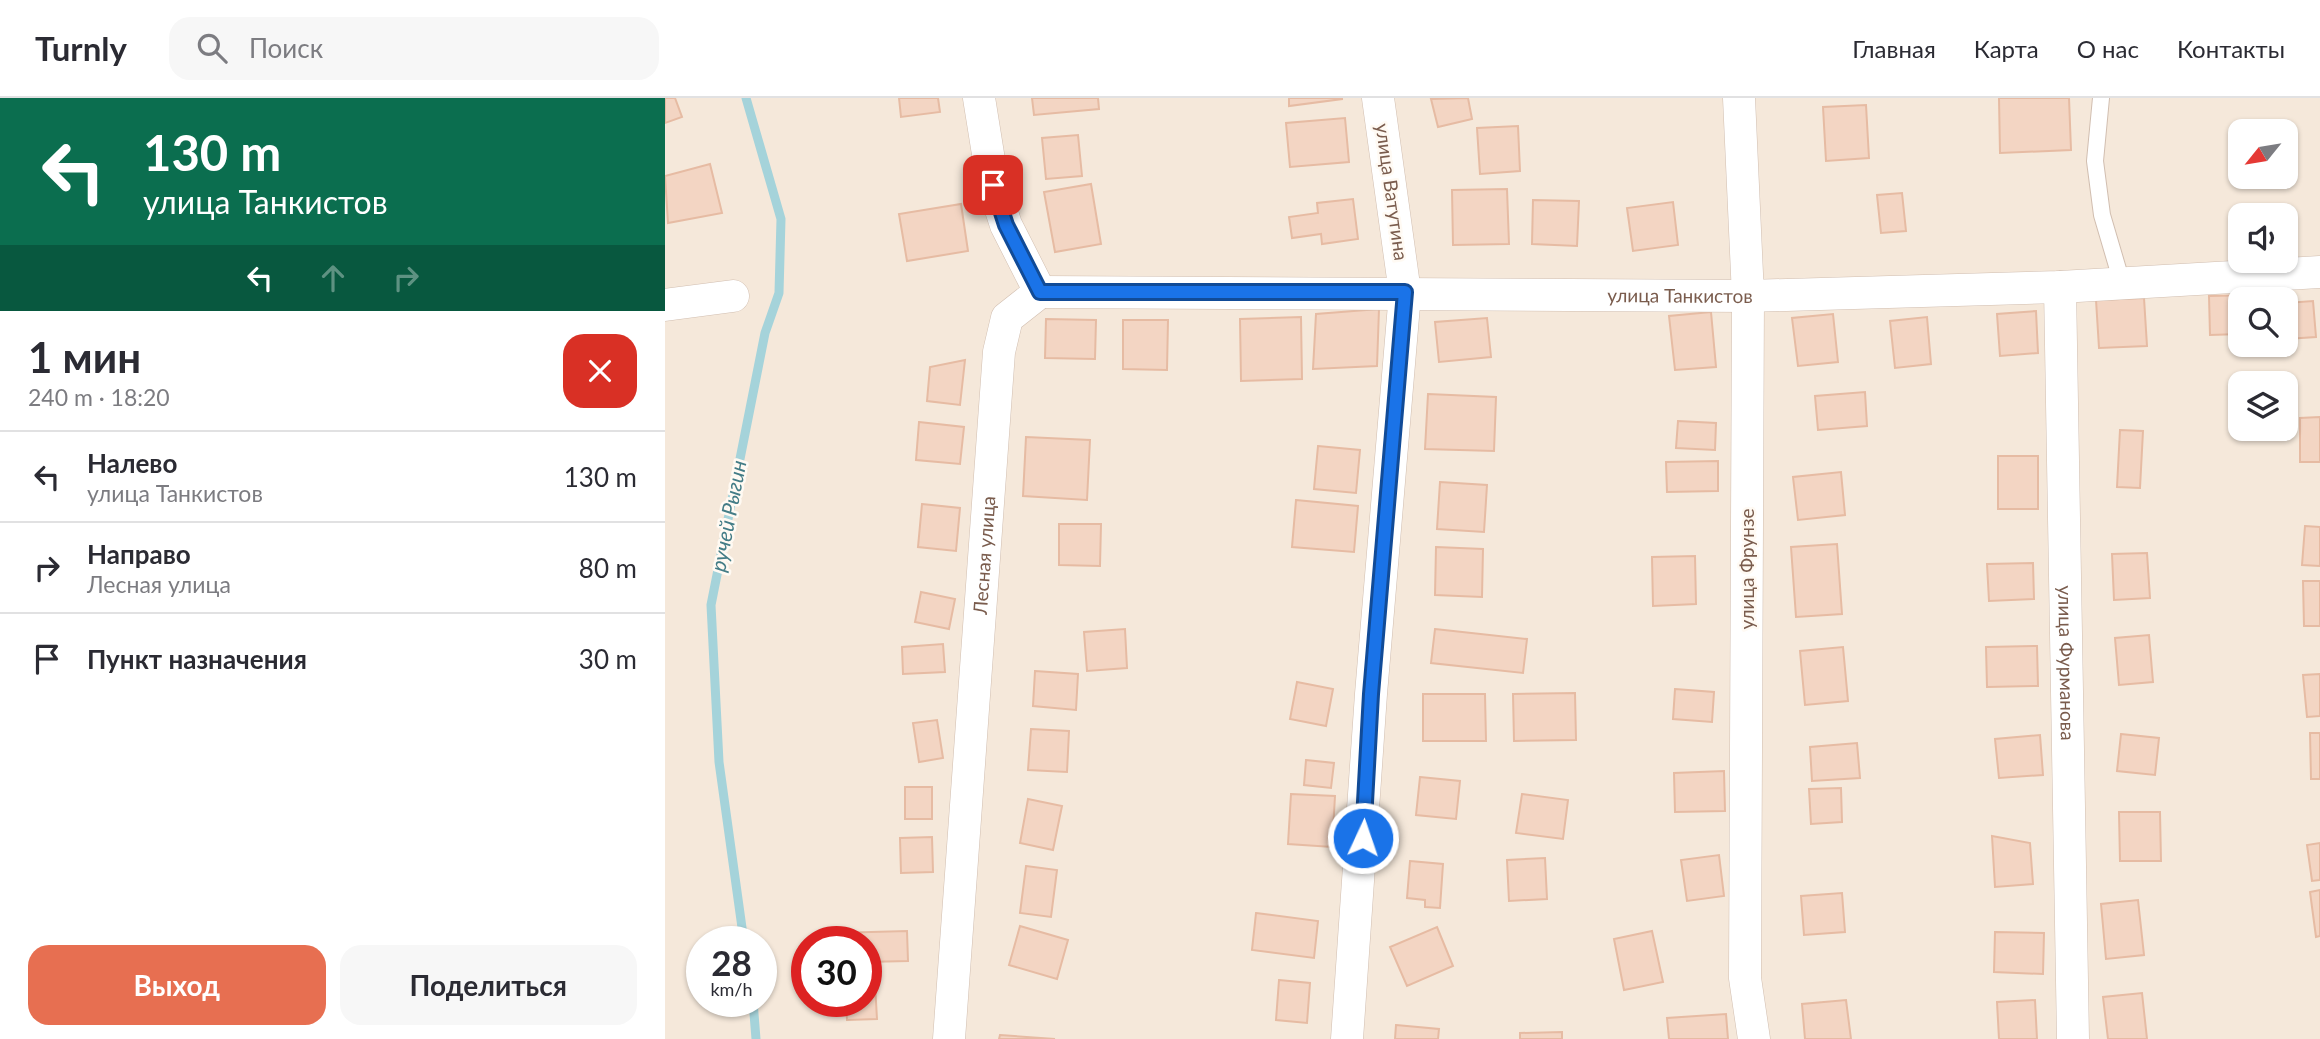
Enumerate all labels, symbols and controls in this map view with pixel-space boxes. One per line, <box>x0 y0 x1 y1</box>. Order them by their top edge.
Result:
search box <box>169 17 659 80</box>
text: Turnly <box>35 28 127 68</box>
icon: search <box>193 29 231 67</box>
text: Поиск <box>249 32 323 64</box>
text: Главная <box>1852 34 1936 63</box>
text: Карта <box>1974 34 2039 63</box>
text: О нас <box>2077 34 2139 63</box>
text: Контакты <box>2177 34 2285 63</box>
north arrow <box>2228 119 2298 189</box>
map controls <box>2228 119 2298 441</box>
street label: улица Ватутина <box>1371 122 1413 262</box>
text: 130 m <box>143 123 281 181</box>
icon: left <box>28 126 119 217</box>
pin <box>963 155 1023 215</box>
icon: arrive <box>974 166 1012 204</box>
text: улица Танкистов <box>143 182 388 221</box>
button: sound <box>2228 203 2298 273</box>
icon: left <box>241 259 279 297</box>
icon: ahead <box>314 259 352 297</box>
icon: right <box>387 259 425 297</box>
street label: улица Танкистов <box>1607 283 1753 307</box>
button: search <box>2228 287 2298 357</box>
text: 1 мин <box>28 332 141 382</box>
button: close <box>563 334 637 408</box>
button: layers <box>2228 371 2298 441</box>
text: 240 m · 18:20 <box>28 383 170 411</box>
text: Налево <box>87 447 177 479</box>
icon: left <box>28 458 66 496</box>
water label: ручей Рыгин <box>704 458 751 574</box>
text: 130 m <box>564 461 637 493</box>
text: улица Танкистов <box>87 479 263 507</box>
street label: Лесная улица <box>968 495 999 616</box>
street label: улица Фрунзе <box>1735 509 1758 629</box>
text: Направо <box>87 538 191 570</box>
icon: right <box>28 549 66 587</box>
text: 80 m <box>579 552 637 584</box>
text: Лесная улица <box>87 570 231 598</box>
street label: улица Фурманова <box>2054 585 2080 741</box>
icon: arrive <box>28 640 66 678</box>
text: Пункт назначения <box>87 643 307 675</box>
text: 30 m <box>579 643 637 675</box>
position arrow <box>1326 801 1400 875</box>
speed limit sign: 30 <box>791 926 882 1017</box>
text: 28 <box>711 941 752 983</box>
button: Выход <box>28 945 326 1025</box>
button: Поделиться <box>340 945 637 1025</box>
text: km/h <box>710 978 753 1000</box>

